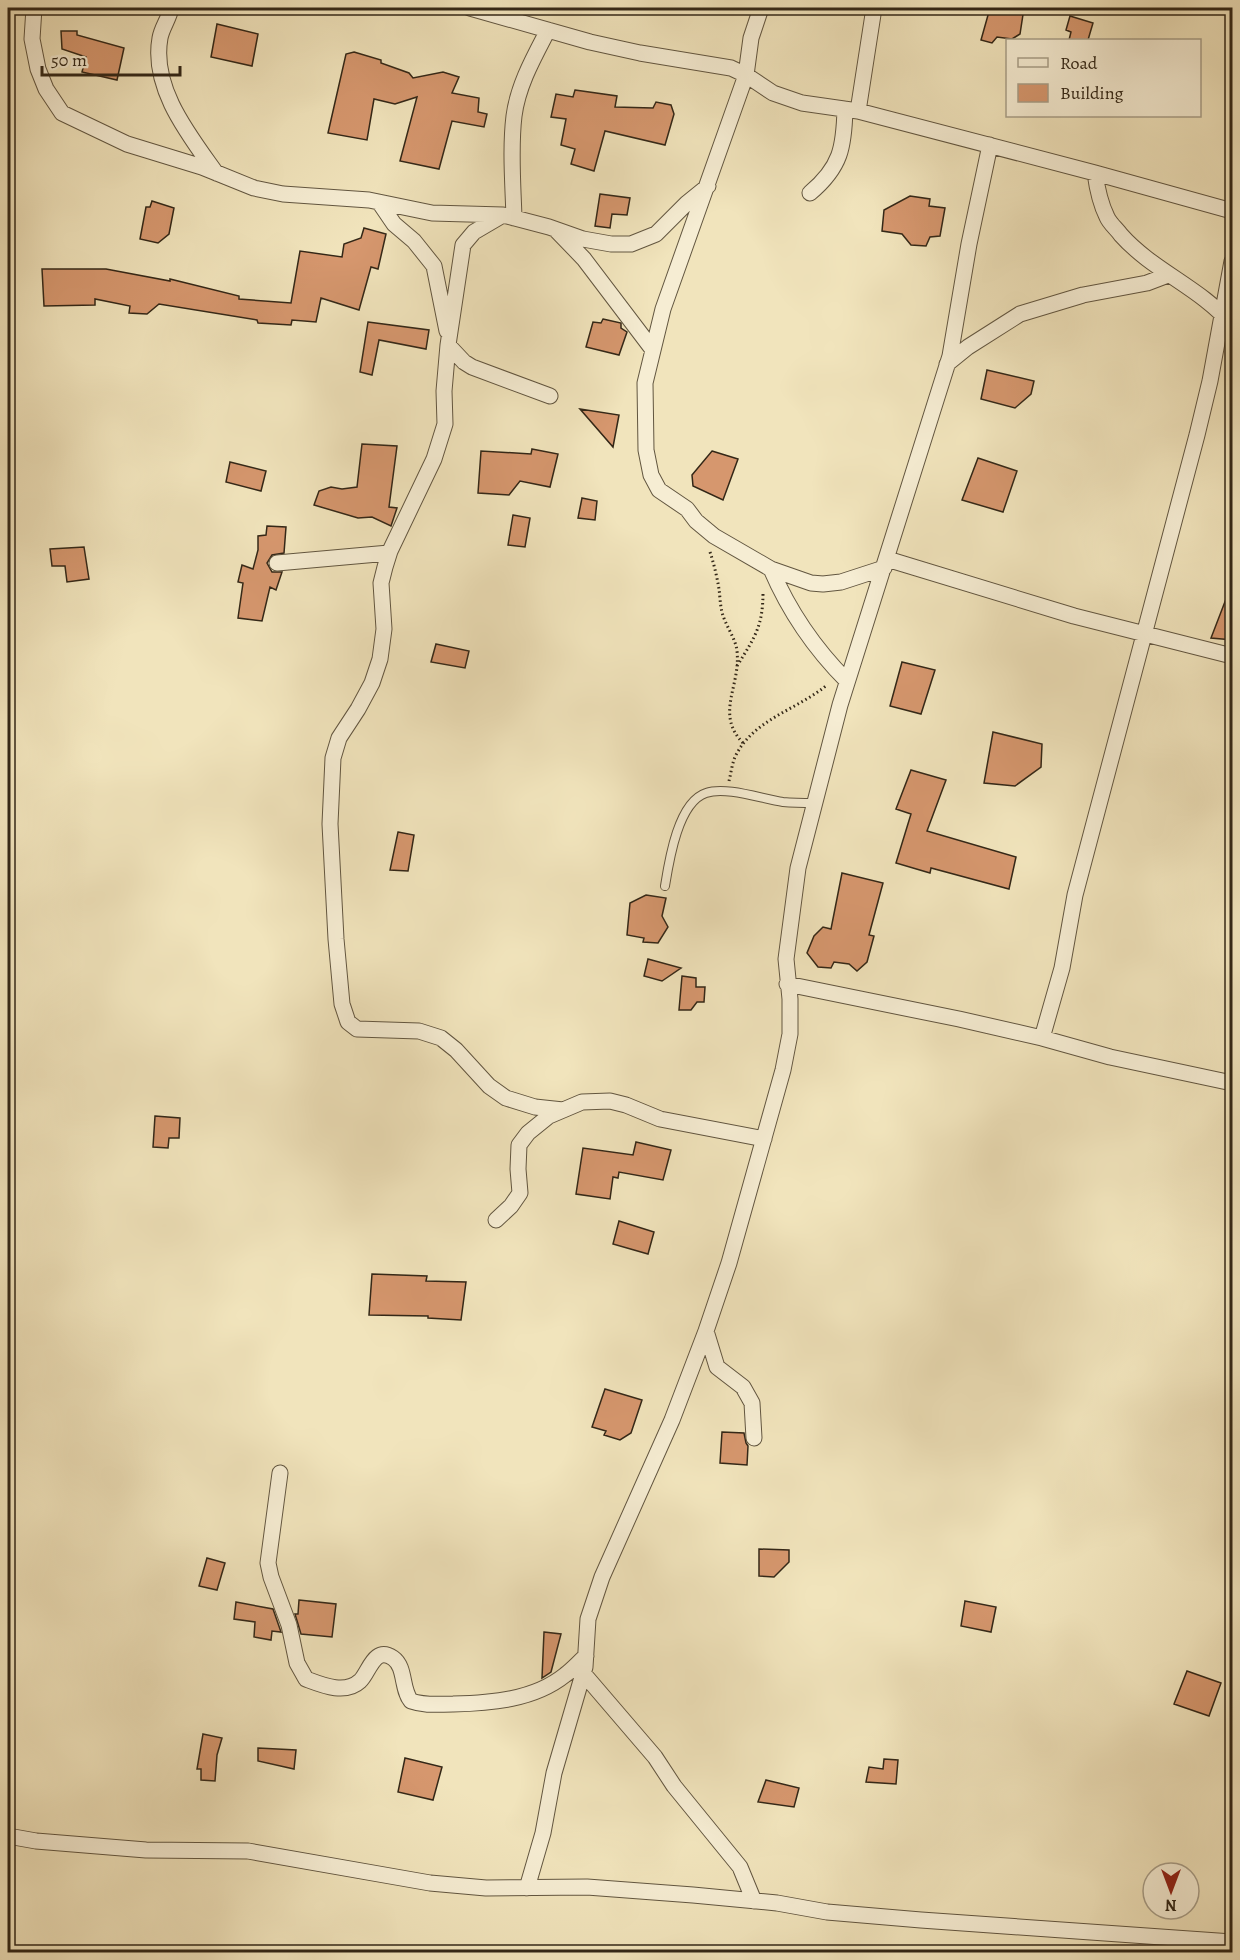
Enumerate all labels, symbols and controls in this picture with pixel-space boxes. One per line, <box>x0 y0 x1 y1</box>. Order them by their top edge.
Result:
scale bar <box>42 39 180 77</box>
legend <box>1006 39 1201 117</box>
text: 50 m <box>51 48 87 72</box>
text: Road <box>1060 51 1098 75</box>
text: Building <box>1060 81 1124 105</box>
north arrow <box>1141 1861 1201 1921</box>
text: N <box>1165 1894 1177 1916</box>

